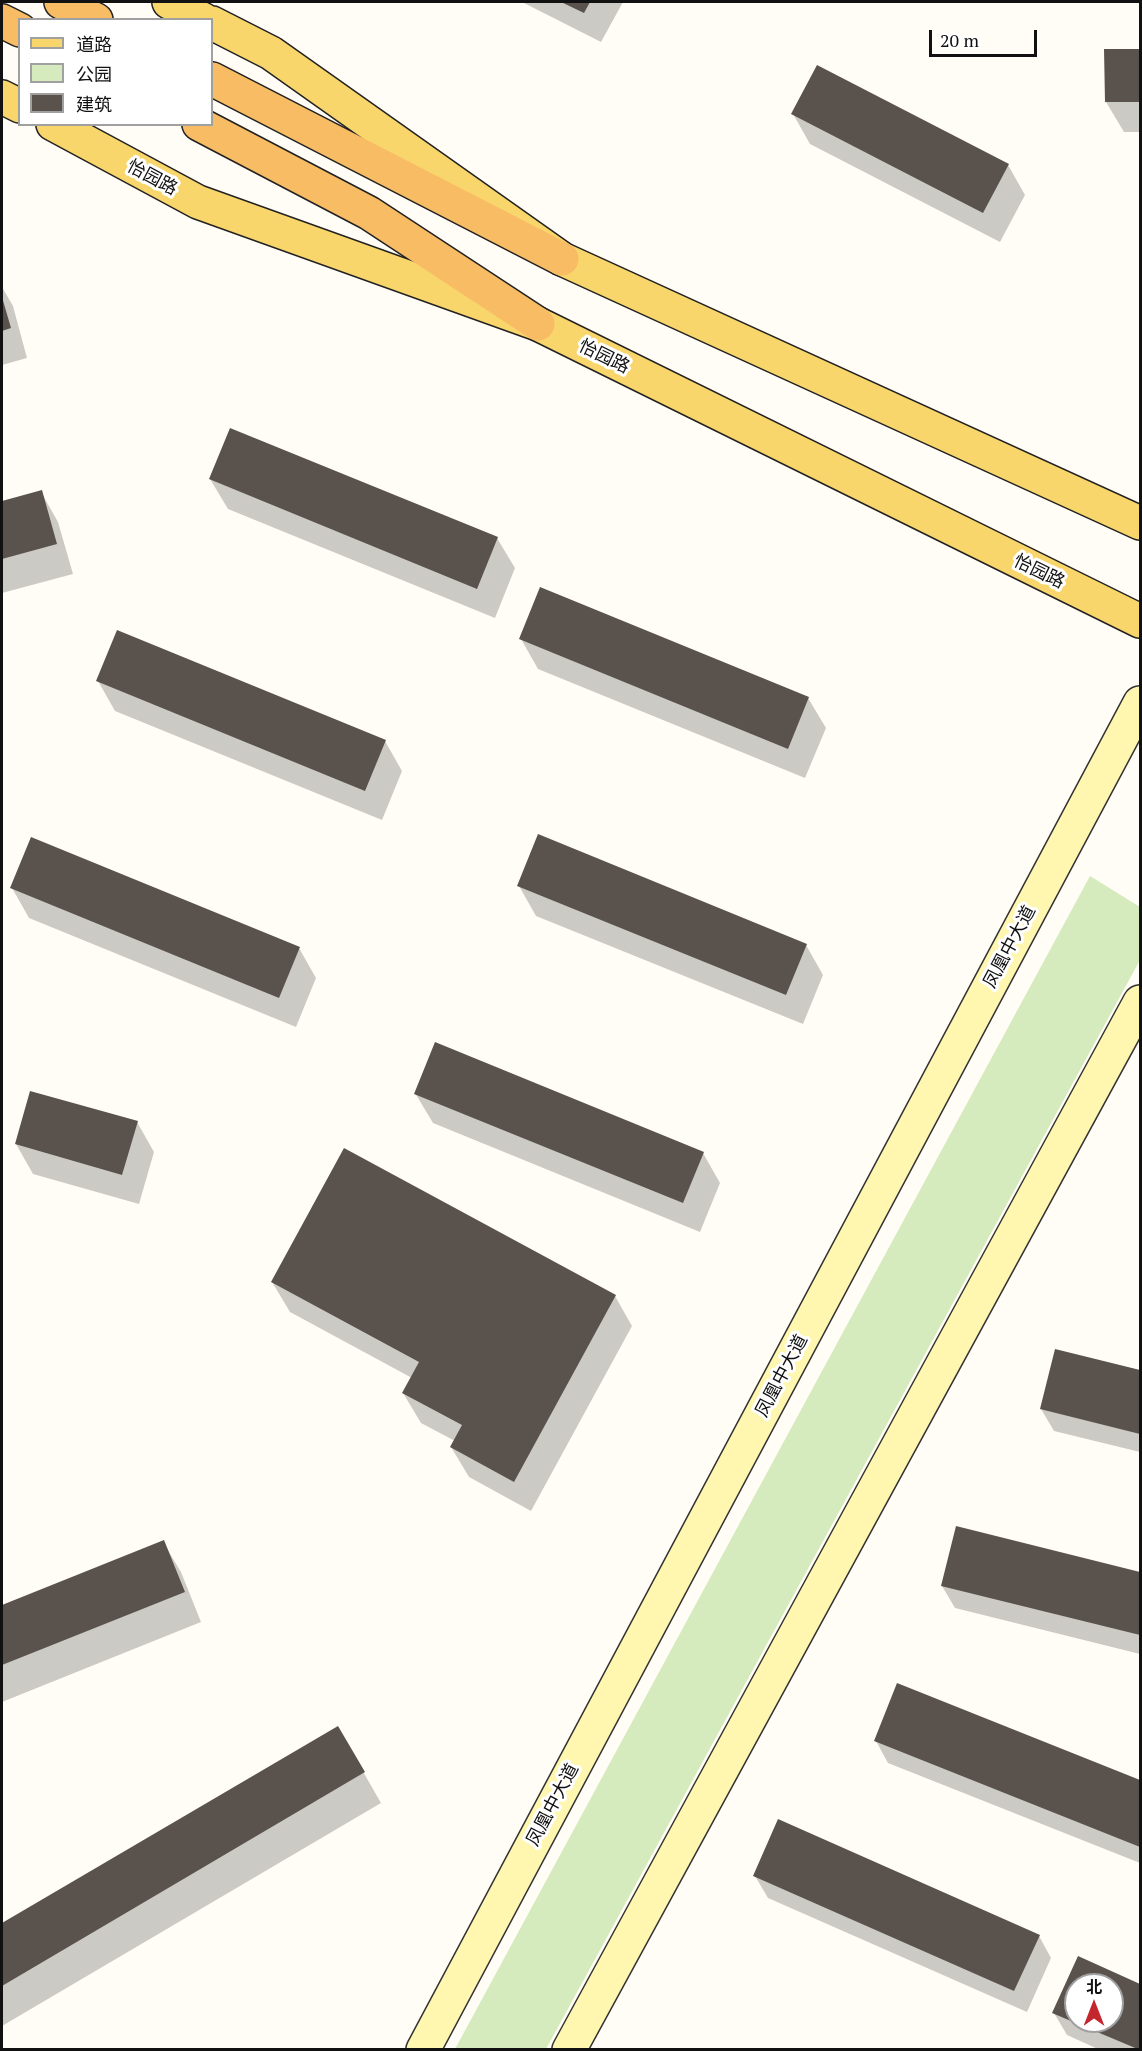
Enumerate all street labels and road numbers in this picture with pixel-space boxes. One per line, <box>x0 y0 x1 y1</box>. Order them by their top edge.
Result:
street label: 怡园路 <box>123 156 181 200</box>
street label: 怡园路 <box>575 335 633 379</box>
street label: 怡园路 <box>1010 550 1068 594</box>
street label: 凤凰中大道 <box>979 902 1041 992</box>
street label: 凤凰中大道 <box>751 1331 813 1421</box>
street label: 凤凰中大道 <box>522 1760 584 1850</box>

